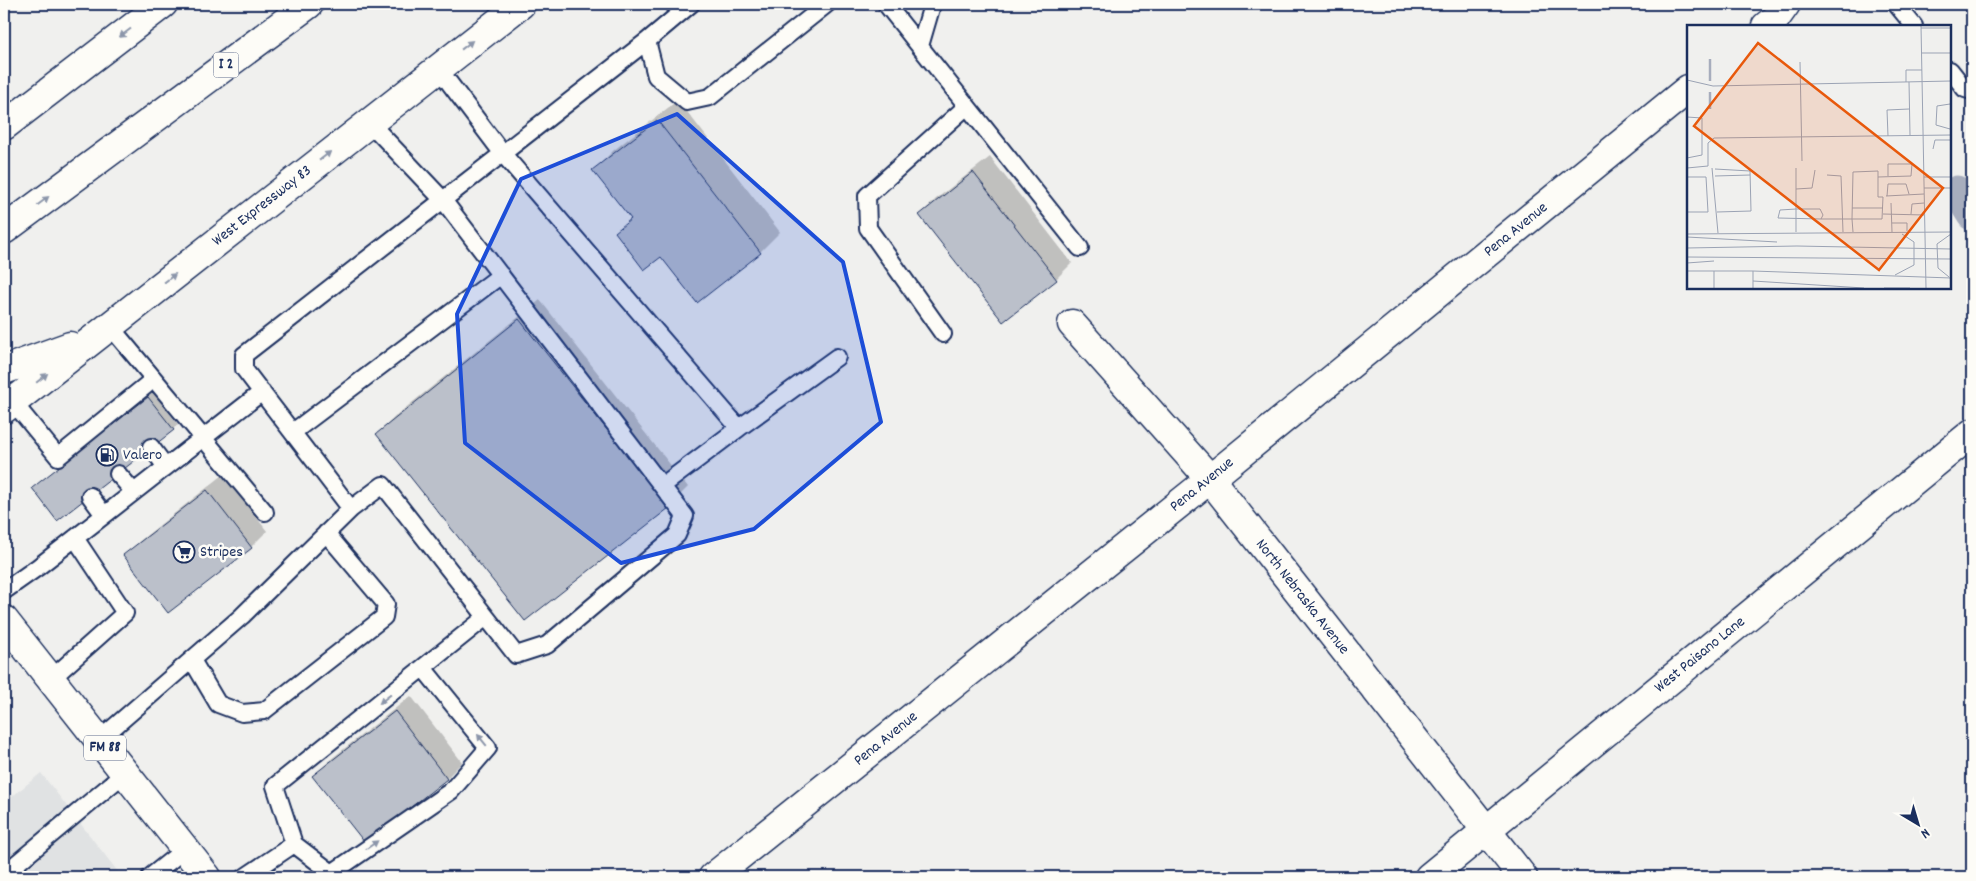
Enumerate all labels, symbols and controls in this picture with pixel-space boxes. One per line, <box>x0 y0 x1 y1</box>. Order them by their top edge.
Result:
inset map <box>1687 25 1951 289</box>
one-way arrow <box>119 28 132 39</box>
one-way arrow <box>460 40 473 51</box>
road number: I 2 <box>214 52 238 78</box>
one-way arrow <box>318 151 331 162</box>
street label: West Expressway 83 <box>207 160 317 252</box>
one-way arrow <box>36 196 50 206</box>
street label: Pena Avenue <box>1479 197 1553 263</box>
one-way arrow <box>163 272 176 283</box>
one-way arrow <box>35 373 48 384</box>
fuel station icon: Valero <box>95 443 119 467</box>
place label: Valero <box>123 444 162 467</box>
street label: Pena Avenue <box>1165 452 1239 518</box>
street label: North Nebraska Avenue <box>1249 534 1355 660</box>
supermarket icon: Stripes <box>172 540 196 564</box>
place label: Stripes <box>200 541 243 564</box>
street label: West Paisano Lane <box>1650 611 1750 699</box>
one-way arrow <box>379 693 392 704</box>
street label: Pena Avenue <box>849 706 923 772</box>
one-way arrow <box>477 734 488 746</box>
road number: FM 88 <box>84 736 126 760</box>
north arrow <box>1894 798 1944 848</box>
text: N <box>1916 823 1934 843</box>
one-way arrow <box>365 840 379 850</box>

